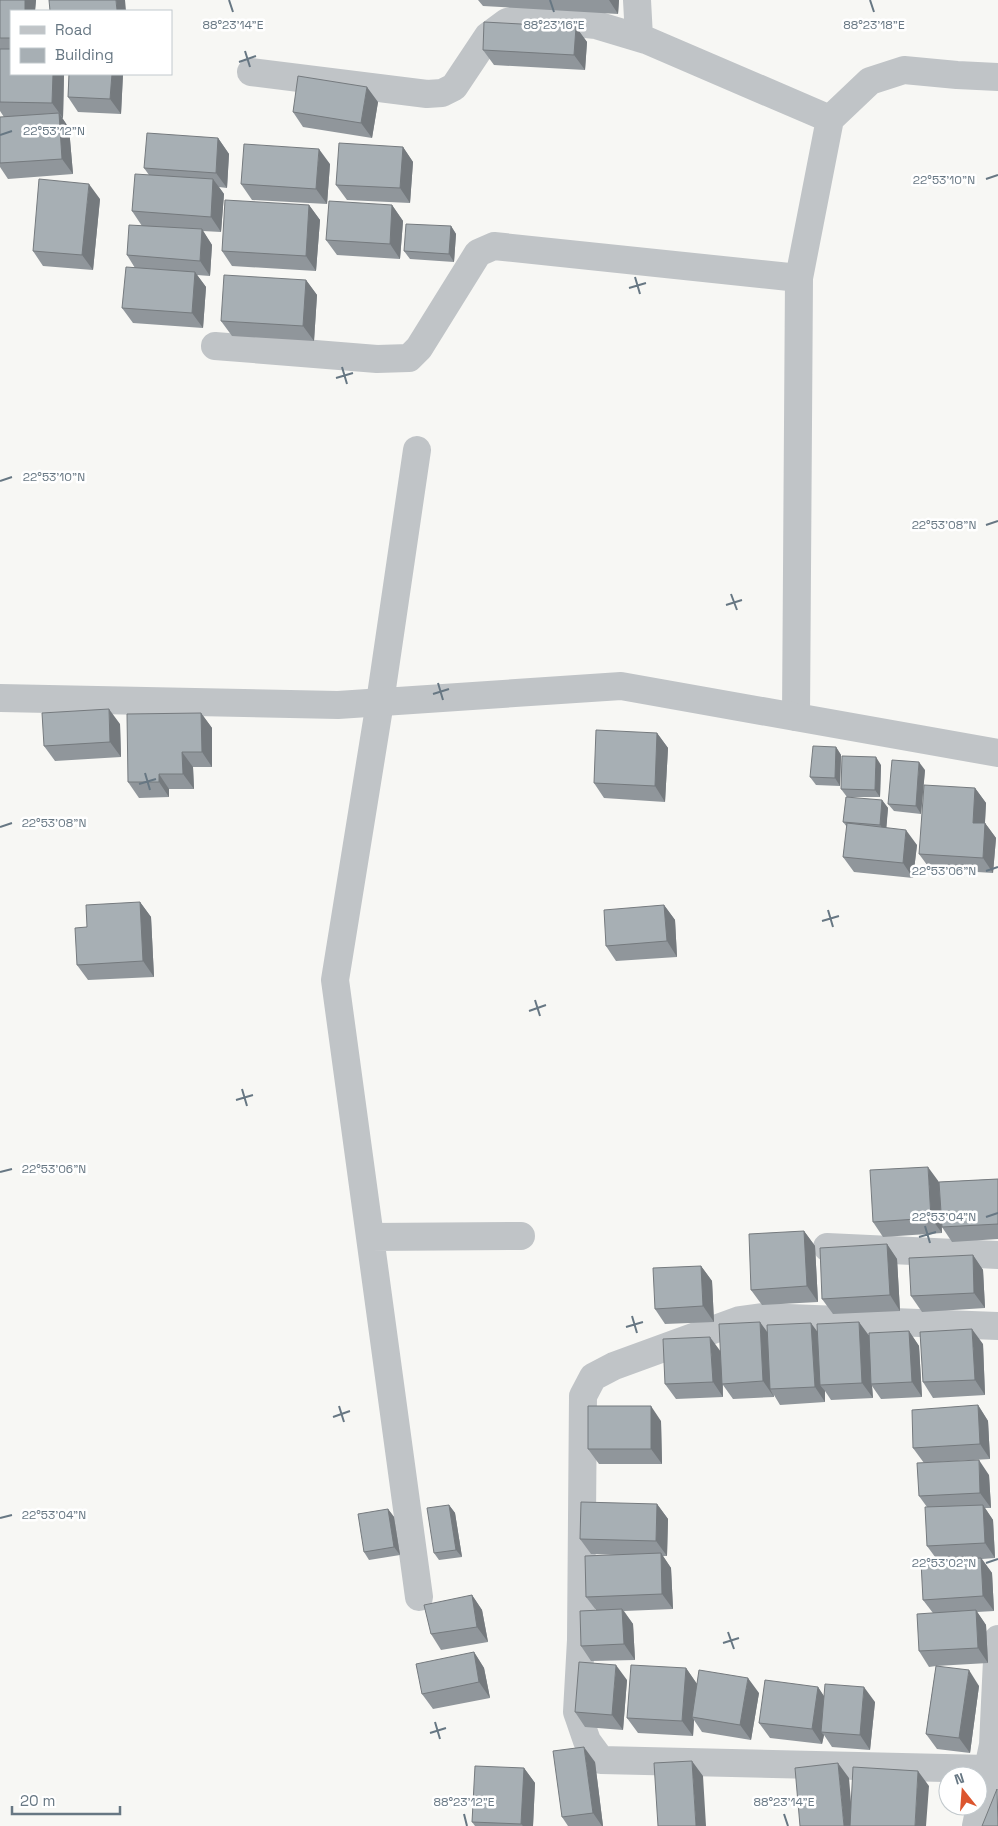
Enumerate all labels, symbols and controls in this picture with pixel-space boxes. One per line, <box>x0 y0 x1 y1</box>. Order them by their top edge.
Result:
legend <box>10 10 172 75</box>
text: 88°23'14"E <box>203 17 264 33</box>
text: 88°23'16"E <box>523 17 585 33</box>
text: 88°23'18"E <box>843 17 905 33</box>
text: Road <box>55 20 92 39</box>
text: Building <box>55 45 114 64</box>
text: 22°53'12"N <box>23 123 85 139</box>
text: 22°53'10"N <box>913 172 975 188</box>
text: 22°53'10"N <box>23 469 85 485</box>
text: 22°53'08"N <box>912 517 976 533</box>
text: 22°53'08"N <box>22 815 86 831</box>
text: 22°53'06"N <box>912 863 976 879</box>
text: 22°53'06"N <box>22 1161 86 1177</box>
text: 22°53'04"N <box>912 1209 976 1225</box>
text: 22°53'04"N <box>22 1507 86 1523</box>
text: 22°53'02"N <box>912 1555 976 1571</box>
north arrow <box>938 1766 988 1816</box>
text: N <box>952 1769 966 1789</box>
scale bar <box>12 1784 120 1816</box>
text: 20 m <box>20 1791 55 1810</box>
text: 88°23'12"E <box>433 1794 495 1810</box>
text: 88°23'14"E <box>754 1794 815 1810</box>

